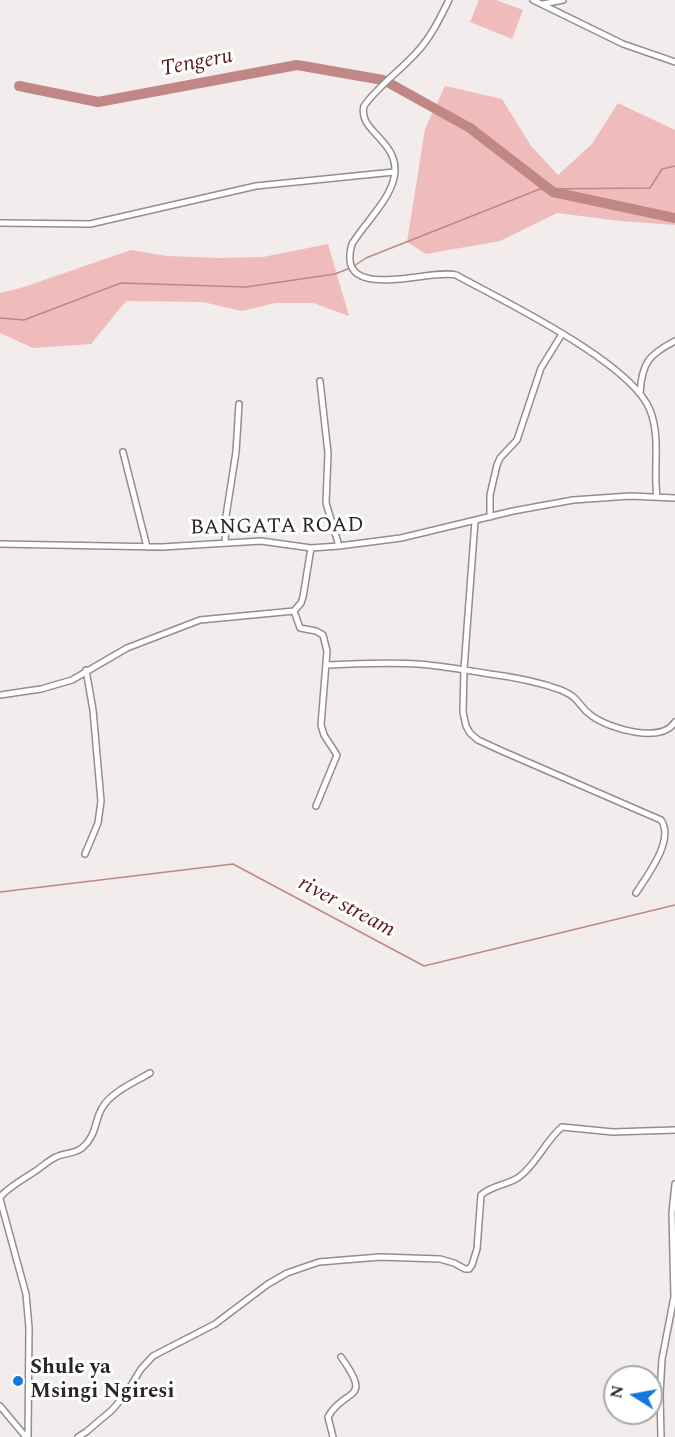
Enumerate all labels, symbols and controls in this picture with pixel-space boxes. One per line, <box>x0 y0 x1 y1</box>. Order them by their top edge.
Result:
water label: Tengeru <box>159 44 235 84</box>
street label: BANGATA ROAD <box>190 514 364 542</box>
water label: river stream <box>293 871 399 945</box>
place label: Shule ya Msingi Ngiresi <box>30 1356 174 1406</box>
north arrow <box>603 1365 663 1425</box>
marker: Shule ya Msingi Ngiresi <box>11 1374 25 1388</box>
text: N <box>604 1383 630 1401</box>

